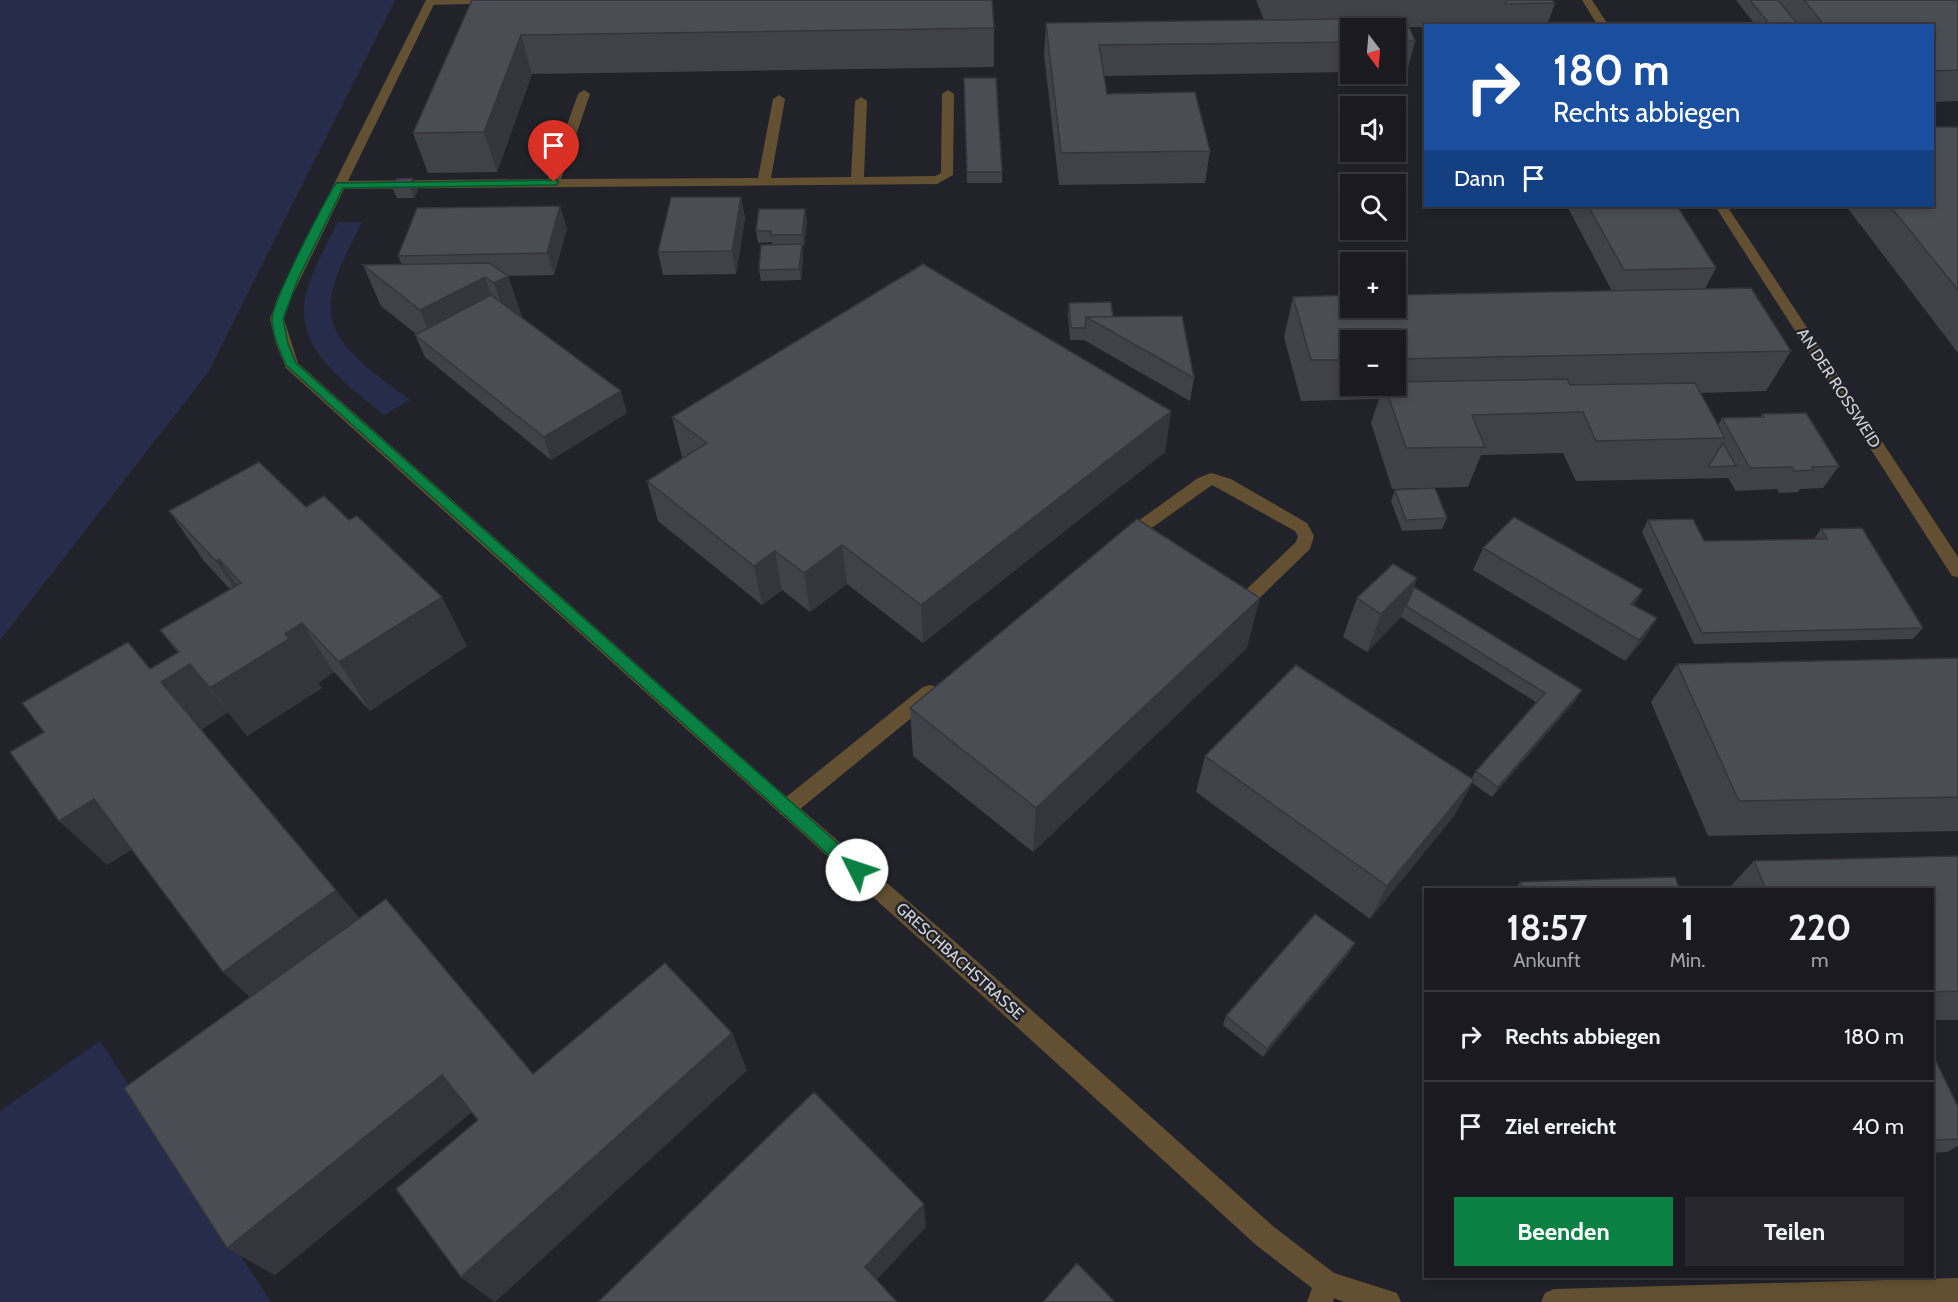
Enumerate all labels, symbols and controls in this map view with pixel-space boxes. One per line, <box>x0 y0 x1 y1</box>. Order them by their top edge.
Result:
north arrow <box>1340 18 1406 84</box>
map controls <box>1340 18 1406 396</box>
text: 180 m <box>1553 44 1669 96</box>
icon: right <box>1454 48 1532 126</box>
button: sound <box>1340 96 1406 162</box>
text: Rechts abbiegen <box>1553 96 1740 129</box>
pin <box>528 120 579 182</box>
icon: arrive <box>537 129 570 162</box>
icon: arrive <box>1517 162 1550 195</box>
text: Dann <box>1454 165 1505 192</box>
button: search <box>1340 174 1406 240</box>
button: + <box>1340 252 1406 318</box>
street label: AN DER ROSSWEID <box>1793 325 1885 451</box>
button: − <box>1340 330 1406 396</box>
position arrow <box>825 838 889 902</box>
street label: GRESCHBACHSTRASSE <box>892 899 1028 1023</box>
text: 18:57 <box>1507 905 1587 949</box>
text: 1 <box>1681 905 1694 949</box>
text: 220 <box>1788 905 1851 949</box>
text: Ankunft <box>1513 948 1581 972</box>
text: Min. <box>1670 948 1705 972</box>
text: m <box>1811 948 1828 972</box>
icon: right <box>1454 1020 1487 1053</box>
text: Rechts abbiegen <box>1505 1023 1661 1050</box>
text: 180 m <box>1844 1023 1904 1050</box>
icon: arrive <box>1454 1110 1487 1143</box>
text: Ziel erreicht <box>1505 1113 1616 1140</box>
text: 40 m <box>1852 1113 1904 1140</box>
button: Beenden <box>1454 1197 1673 1266</box>
button: Teilen <box>1685 1197 1904 1266</box>

